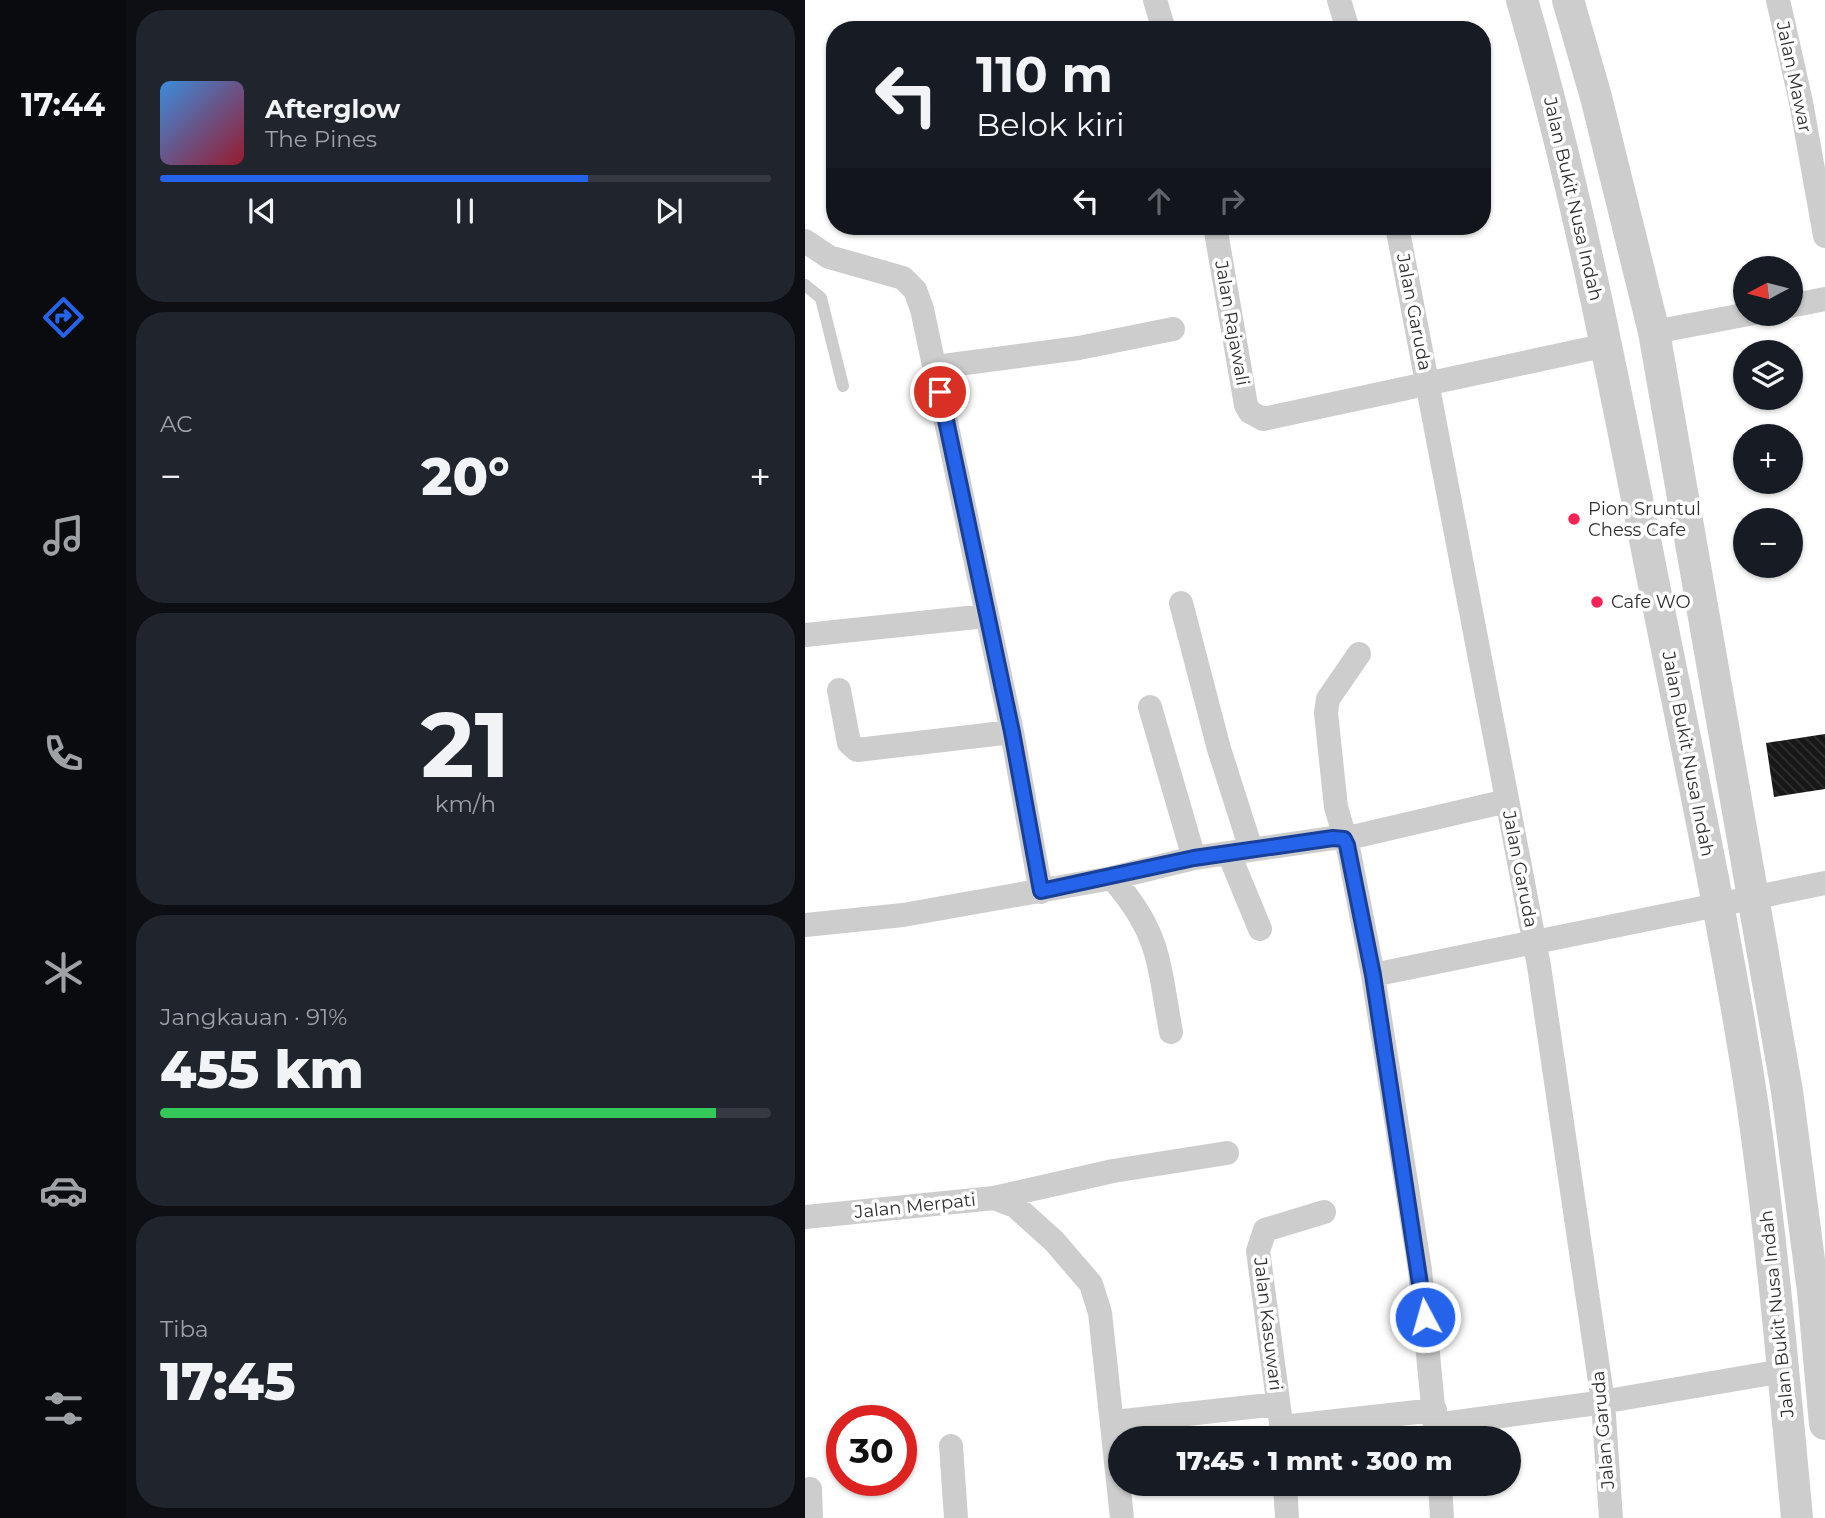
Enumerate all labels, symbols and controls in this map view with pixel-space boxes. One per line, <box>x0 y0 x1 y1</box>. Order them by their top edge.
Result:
street label: Jalan Mawar <box>1771 19 1816 135</box>
text: 110 m <box>976 45 1113 104</box>
icon: left <box>861 49 952 140</box>
text: 17:44 <box>21 85 105 124</box>
text: Afterglow <box>265 93 400 125</box>
street label: Jalan Bukit Nusa Indah <box>1539 94 1607 303</box>
text: Belok kiri <box>976 105 1125 144</box>
text: The Pines <box>265 125 377 153</box>
icon: left <box>1067 182 1105 220</box>
icon: ahead <box>1140 182 1178 220</box>
icon: right <box>1213 182 1251 220</box>
icon: previous <box>243 192 281 230</box>
icon: pause <box>446 192 484 230</box>
icon: next <box>650 192 688 230</box>
street label: Jalan Garuda <box>1392 251 1436 372</box>
north arrow <box>1733 256 1803 326</box>
map controls <box>1733 256 1803 578</box>
street label: Jalan Rajawali <box>1210 258 1254 387</box>
icon: directions <box>39 293 88 342</box>
button: layers <box>1733 340 1803 410</box>
pin <box>910 362 970 422</box>
icon: arrive <box>921 373 959 411</box>
text: AC <box>160 410 193 438</box>
button: + <box>1733 424 1803 494</box>
text: 20° <box>421 445 510 508</box>
text: − <box>160 453 182 500</box>
text: + <box>749 453 771 500</box>
place label: Pion Sruntul Chess Cafe <box>1588 498 1701 541</box>
button: − <box>1733 508 1803 578</box>
icon: music <box>39 511 88 560</box>
marker: Pion Sruntul Chess Cafe <box>1566 511 1582 527</box>
place label: Cafe WO <box>1611 591 1691 613</box>
marker: Cafe WO <box>1589 594 1605 610</box>
street label: Jalan Bukit Nusa Indah <box>1657 649 1719 858</box>
text: 21 <box>421 689 510 800</box>
icon: phone <box>39 729 88 778</box>
text: km/h <box>435 790 496 818</box>
street label: Jalan Garuda <box>1498 808 1542 929</box>
icon: climate <box>39 948 88 997</box>
text: Jangkauan · 91% <box>160 1003 347 1031</box>
text: 455 km <box>160 1038 364 1101</box>
icon: car <box>39 1166 88 1215</box>
street label: Jalan Merpati <box>852 1189 977 1223</box>
street label: Jalan Bukit Nusa Indah <box>1755 1209 1799 1420</box>
street label: Jalan Kasuwari <box>1249 1255 1287 1392</box>
position arrow <box>1388 1280 1462 1354</box>
text: Tiba <box>160 1315 208 1343</box>
text: 17:45 <box>160 1350 296 1413</box>
street label: Jalan Garuda <box>1587 1370 1619 1491</box>
icon: filters <box>39 1384 88 1433</box>
speed limit sign: 30 <box>826 1405 917 1496</box>
text: 17:45 · 1 mnt · 300 m <box>1177 1445 1452 1477</box>

